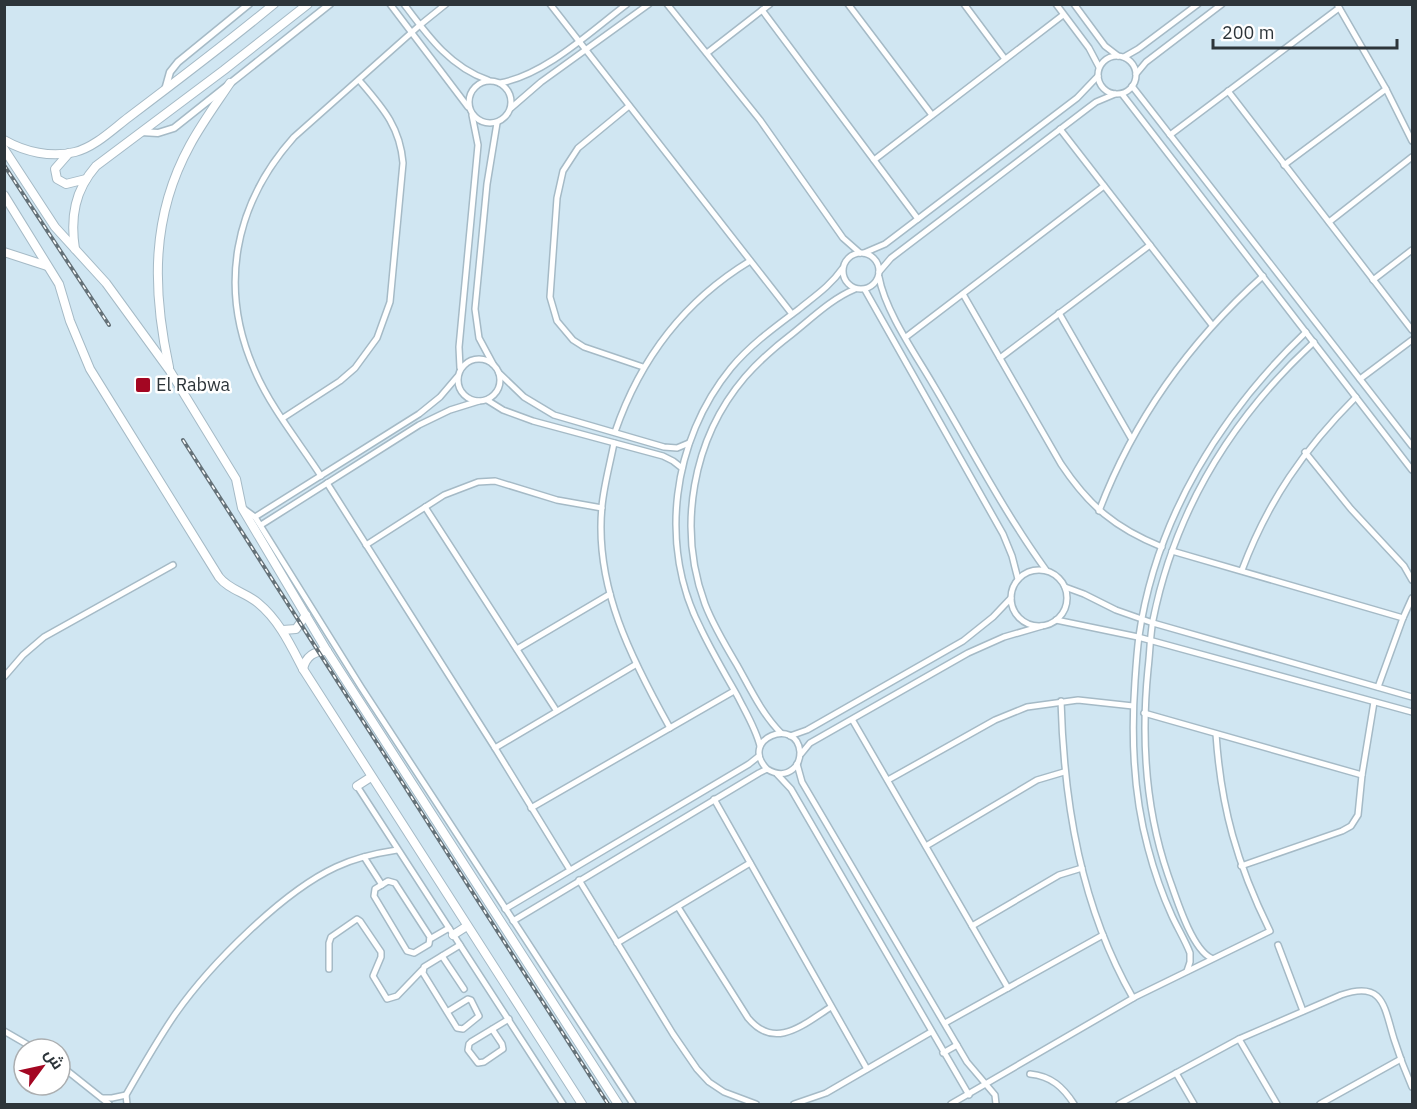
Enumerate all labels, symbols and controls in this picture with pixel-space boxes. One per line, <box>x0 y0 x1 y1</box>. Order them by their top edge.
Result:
scale bar <box>1213 12 1398 50</box>
text: 200 m <box>1222 21 1274 44</box>
place label: El Rabwa <box>156 373 231 396</box>
marker: El Rabwa <box>134 376 152 394</box>
north arrow <box>12 1037 72 1097</box>
text: ش <box>41 1045 69 1073</box>

